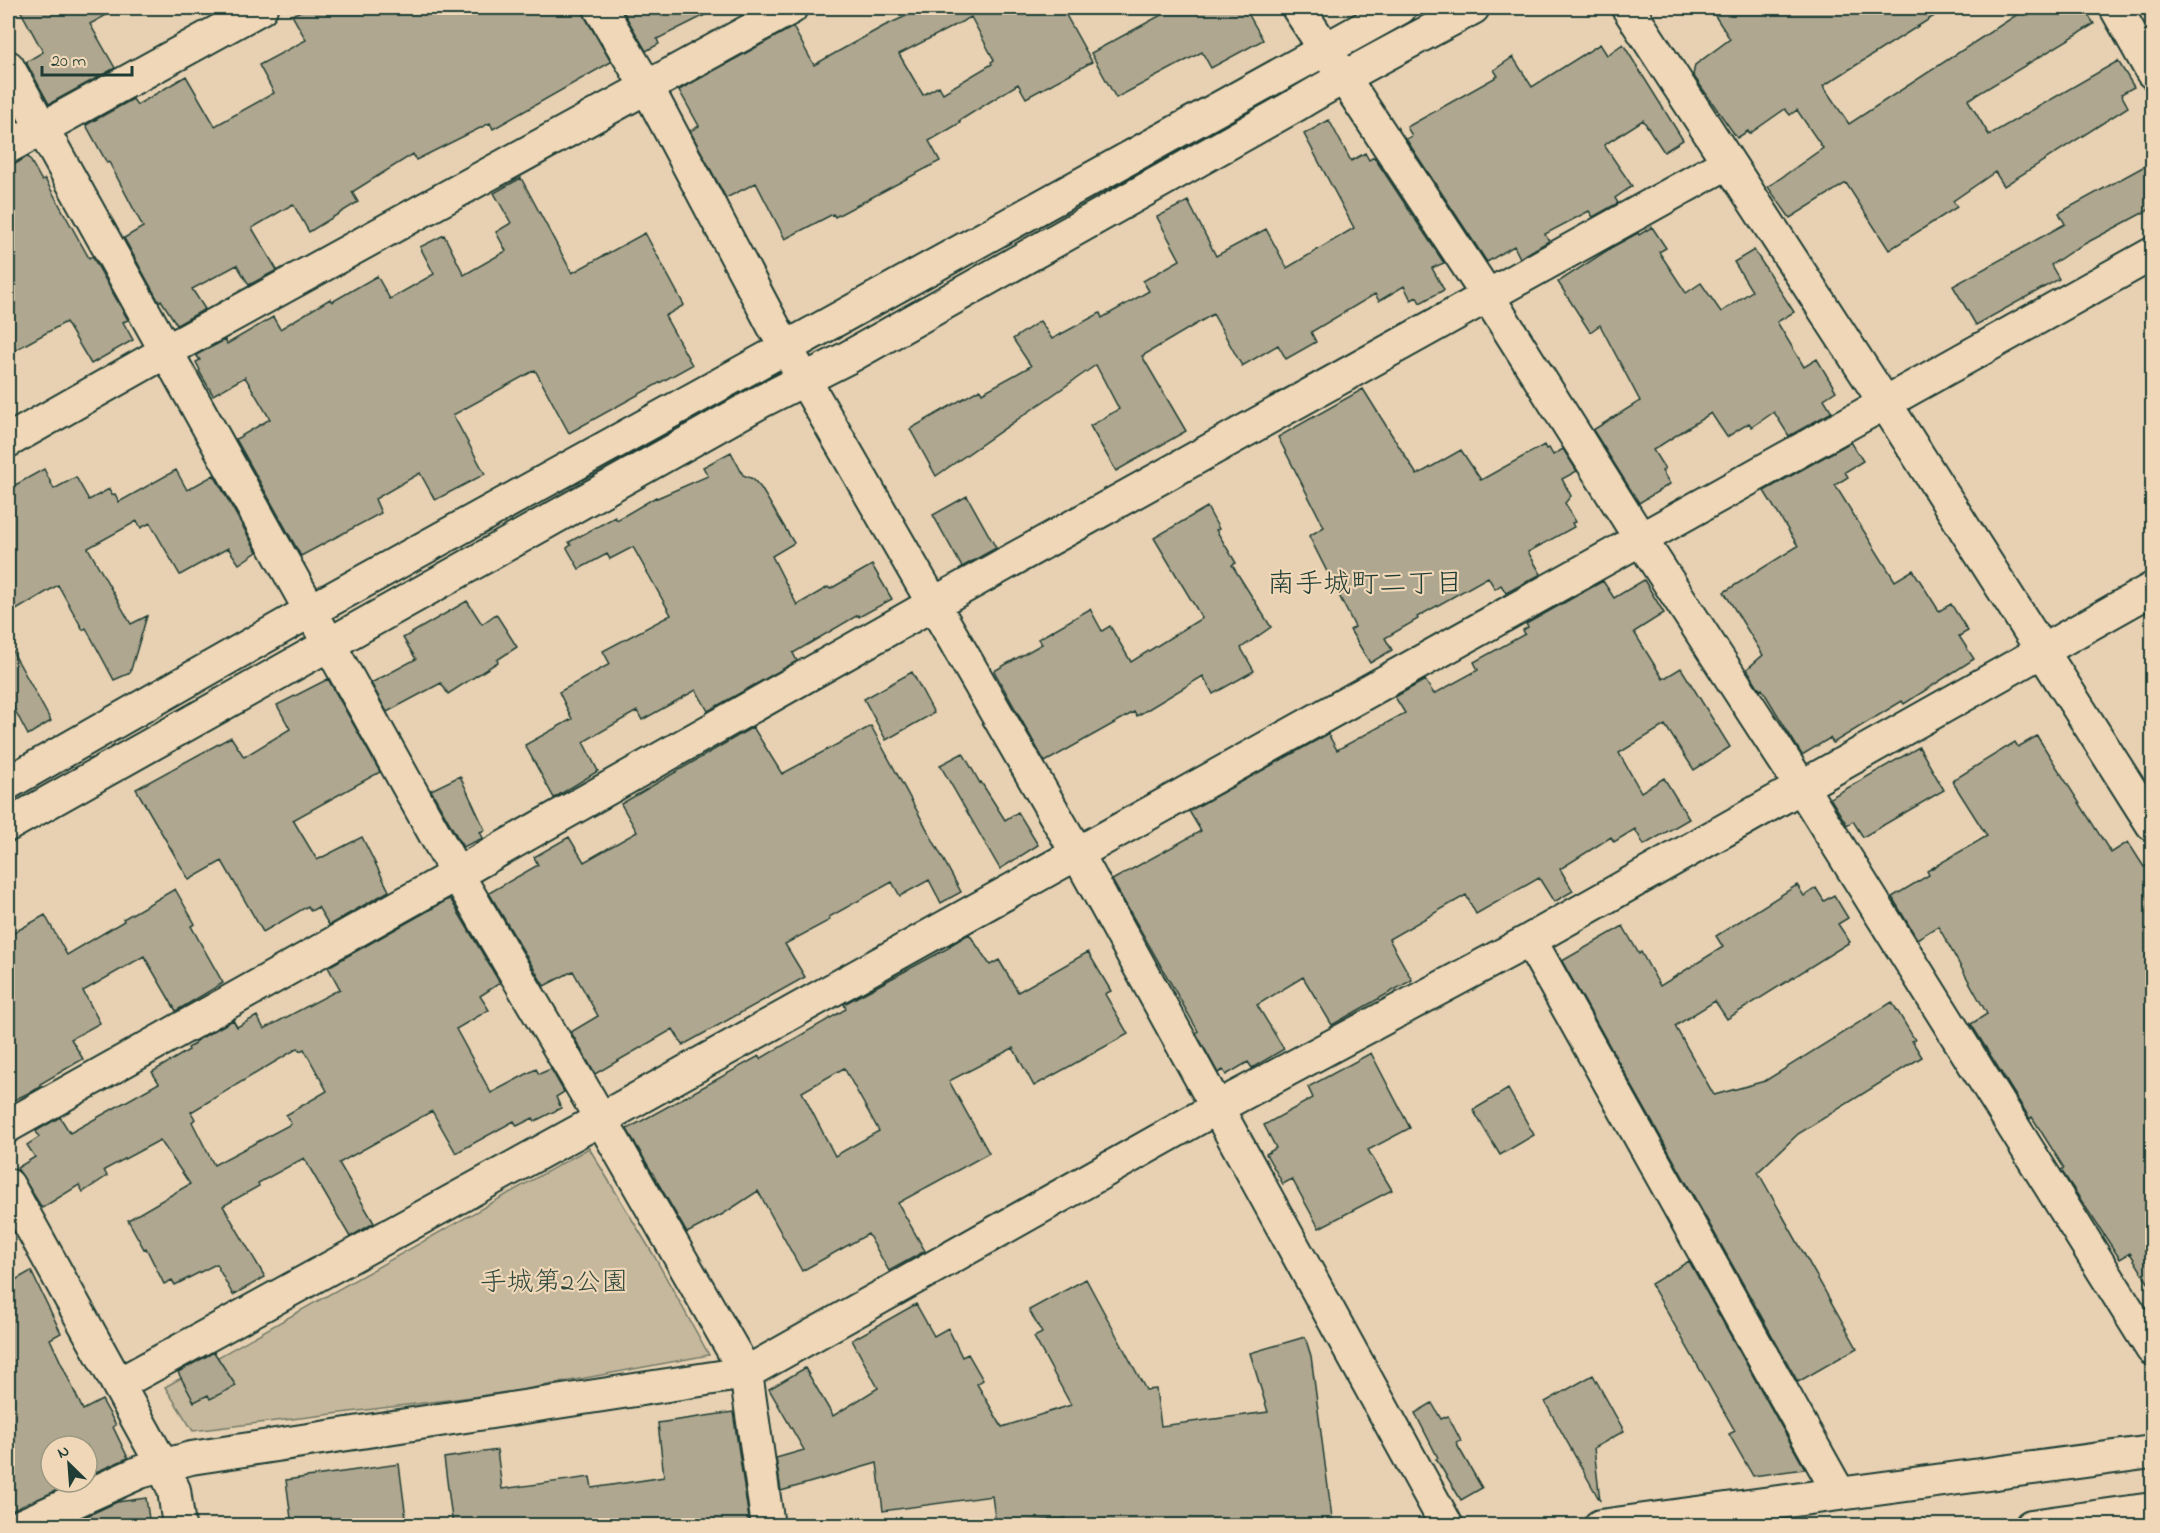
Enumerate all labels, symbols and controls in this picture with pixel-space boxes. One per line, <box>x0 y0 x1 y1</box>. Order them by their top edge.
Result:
scale bar <box>42 39 132 77</box>
text: 20 m <box>51 49 86 75</box>
district label: 南手城町二丁目 <box>1267 565 1463 606</box>
park label: 手城第2公園 <box>480 1264 628 1303</box>
north arrow <box>39 1434 99 1494</box>
text: N <box>54 1439 74 1465</box>

